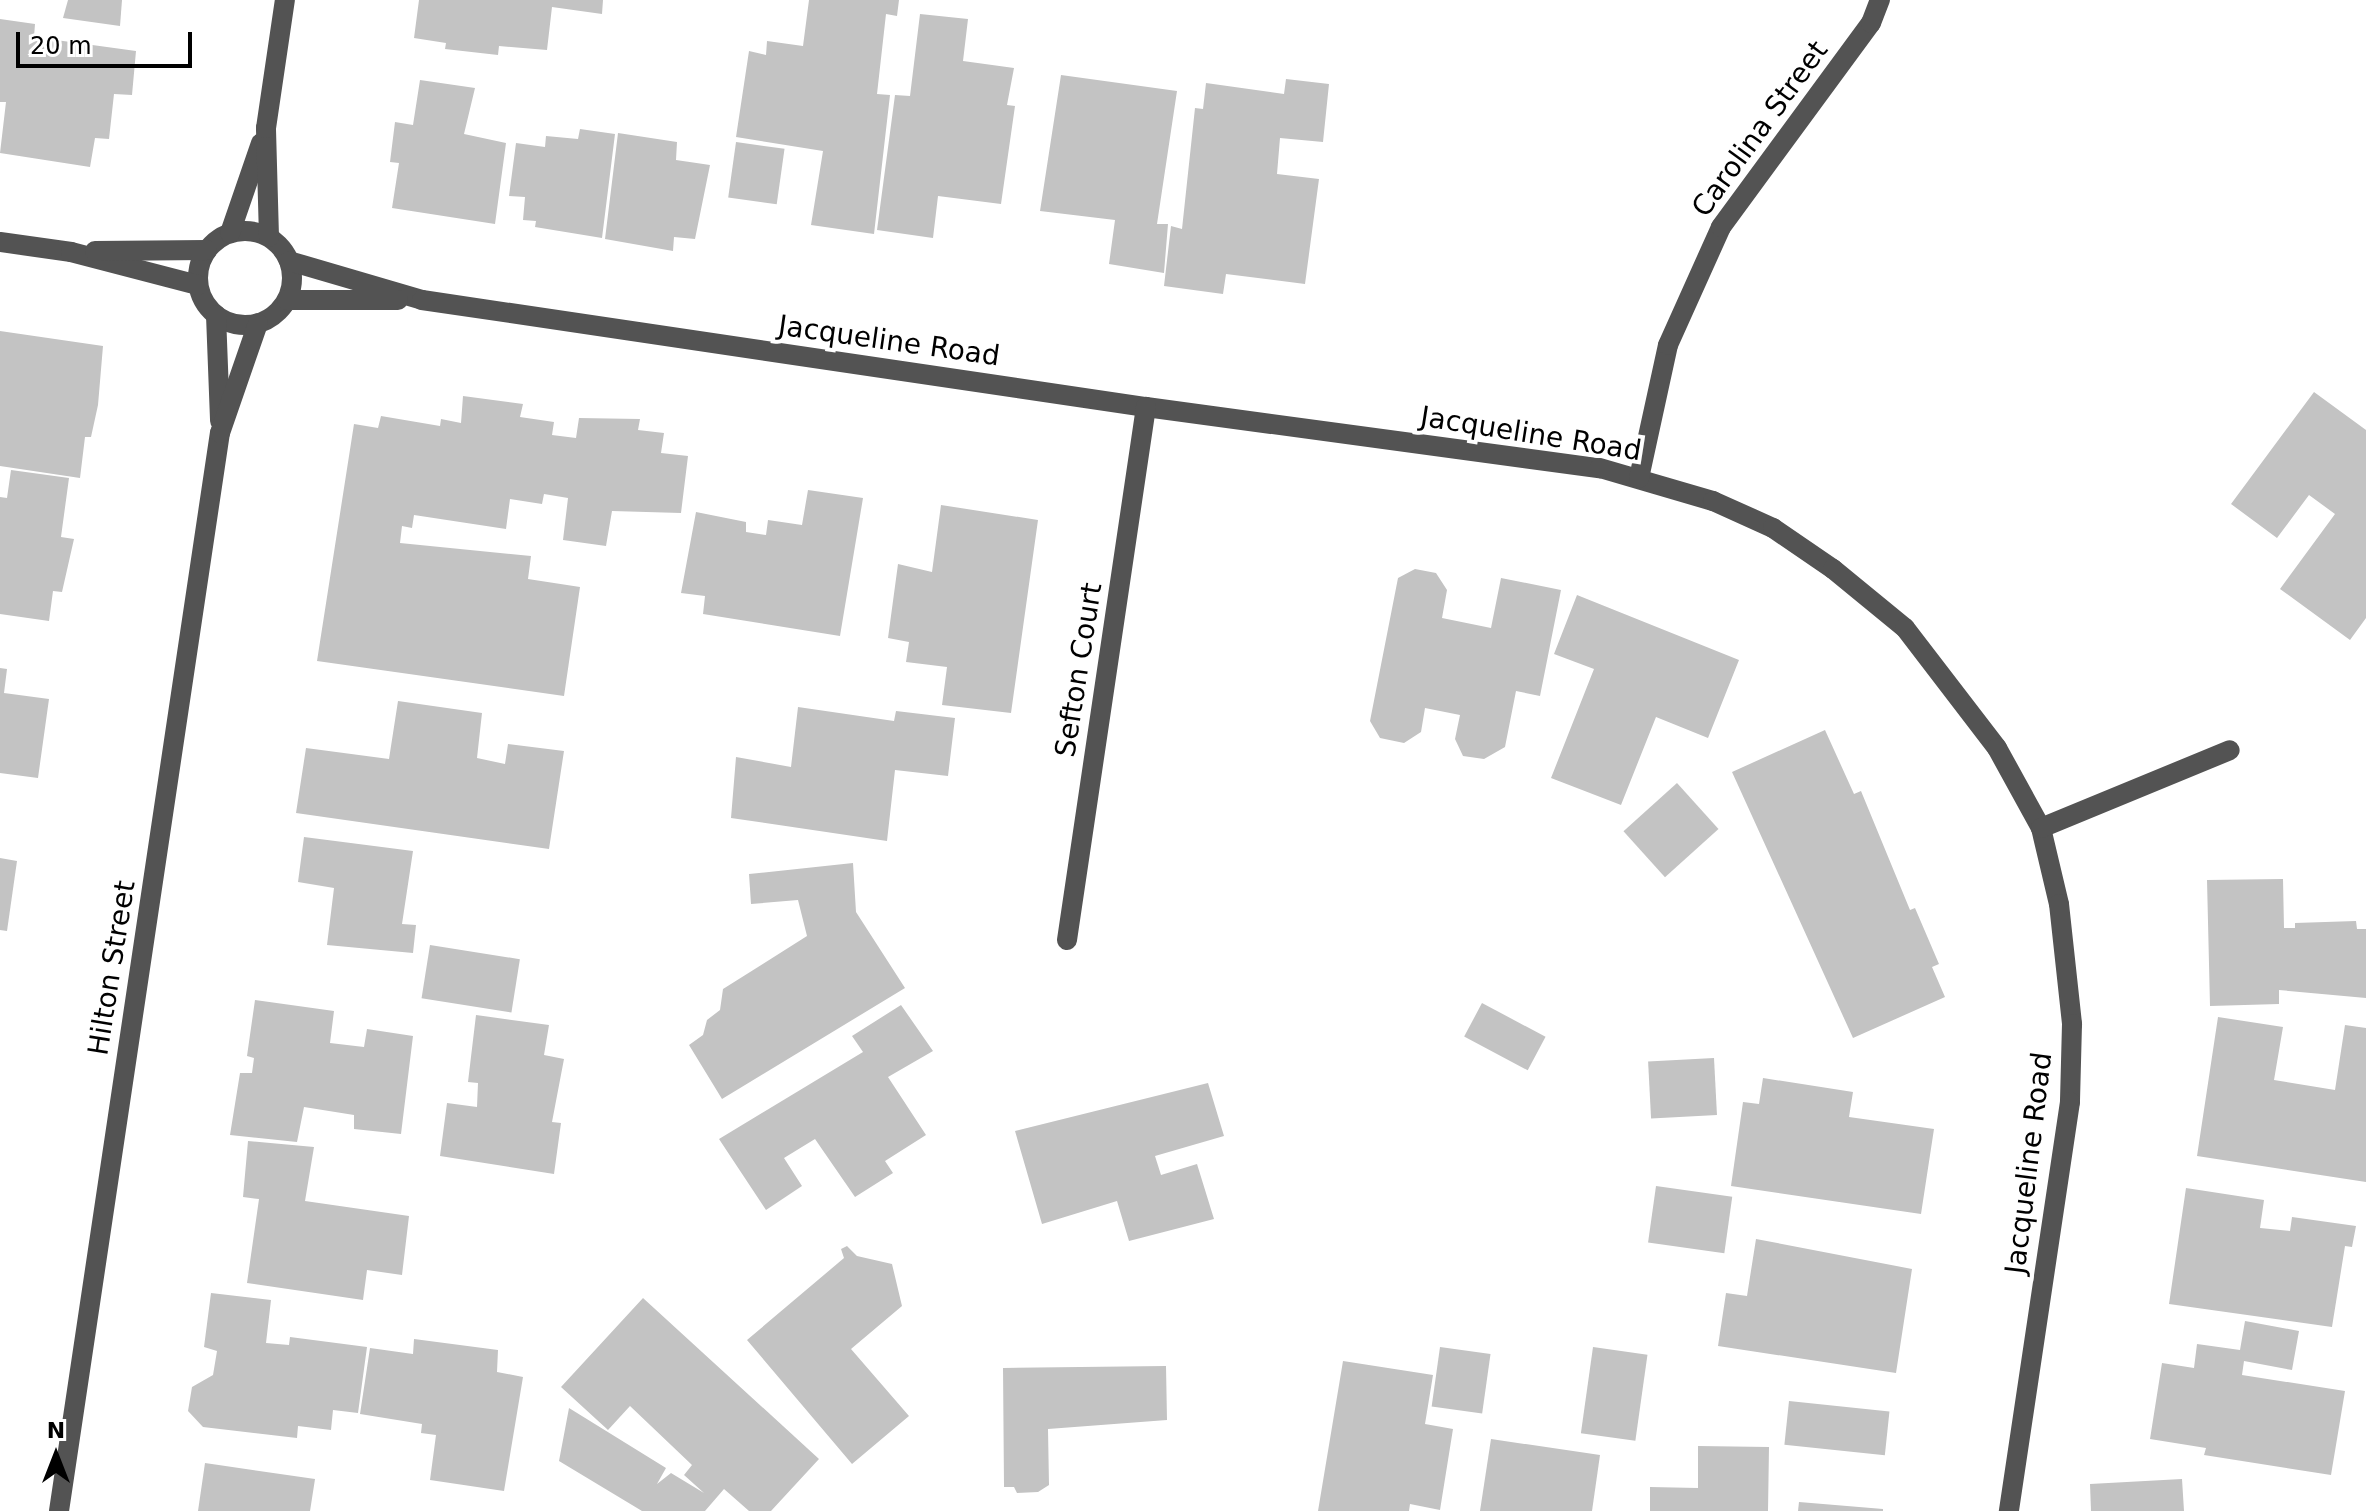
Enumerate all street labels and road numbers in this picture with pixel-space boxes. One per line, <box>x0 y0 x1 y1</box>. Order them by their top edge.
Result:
street label: Carolina Street <box>1685 35 1835 223</box>
street label: Jacqueline Road <box>776 309 1002 373</box>
street label: Jacqueline Road <box>1418 400 1644 468</box>
street label: Sefton Court <box>1049 580 1109 760</box>
street label: Hilton Street <box>82 878 142 1058</box>
street label: Jacqueline Road <box>1999 1050 2059 1276</box>

